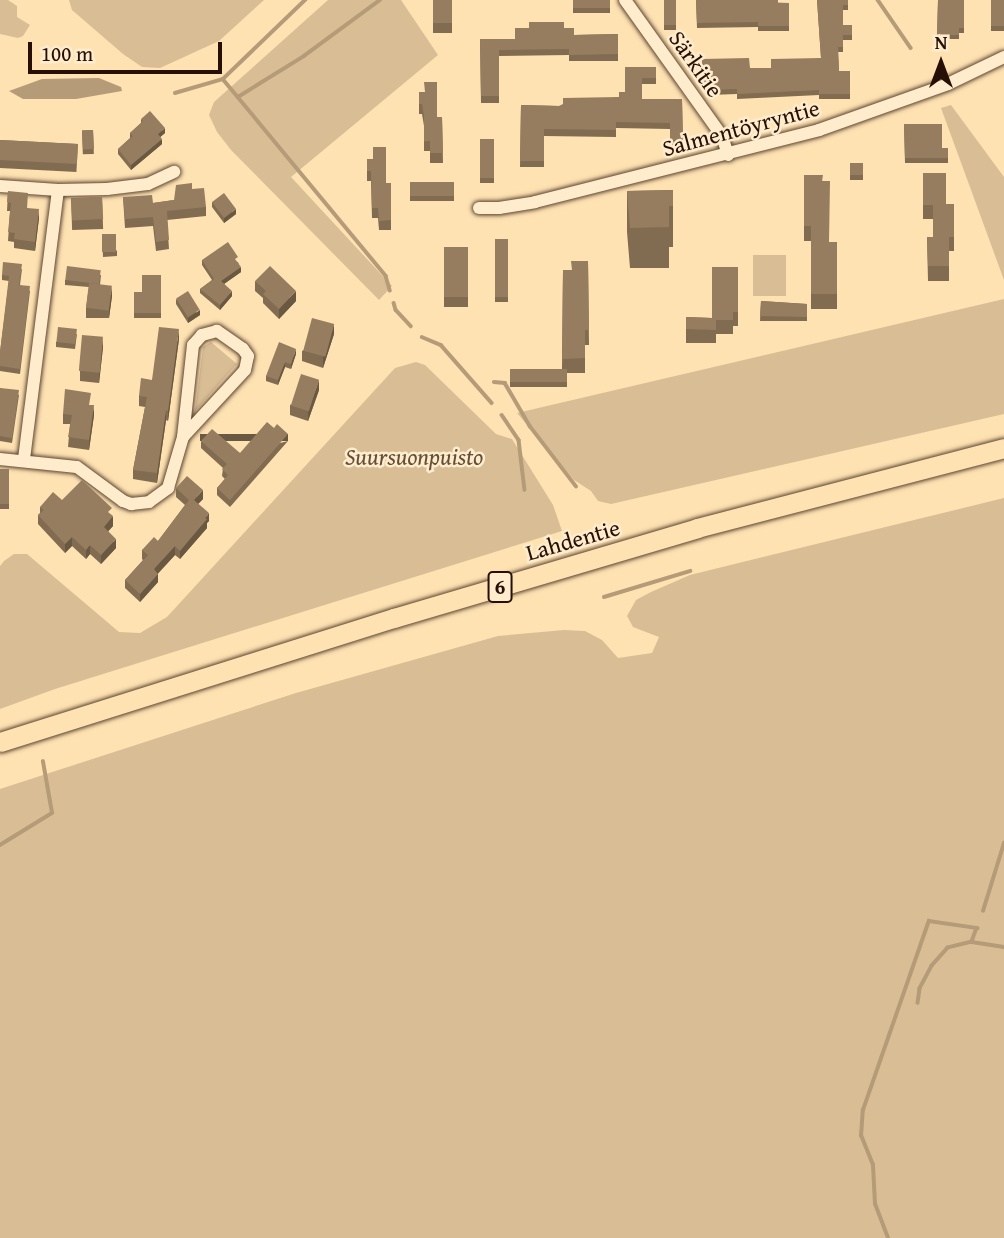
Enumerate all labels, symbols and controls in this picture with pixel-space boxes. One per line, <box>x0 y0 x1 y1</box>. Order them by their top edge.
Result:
street label: Särkitie <box>663 25 729 103</box>
scale bar <box>32 28 226 72</box>
north arrow <box>906 28 976 98</box>
text: N <box>935 28 947 56</box>
text: 100 m <box>41 38 93 69</box>
street label: Salmentöyryntie <box>659 94 823 162</box>
park label: Suursuonpuisto <box>345 443 483 471</box>
street label: Lahdentie <box>523 513 623 567</box>
road number: 6 <box>486 570 514 604</box>

